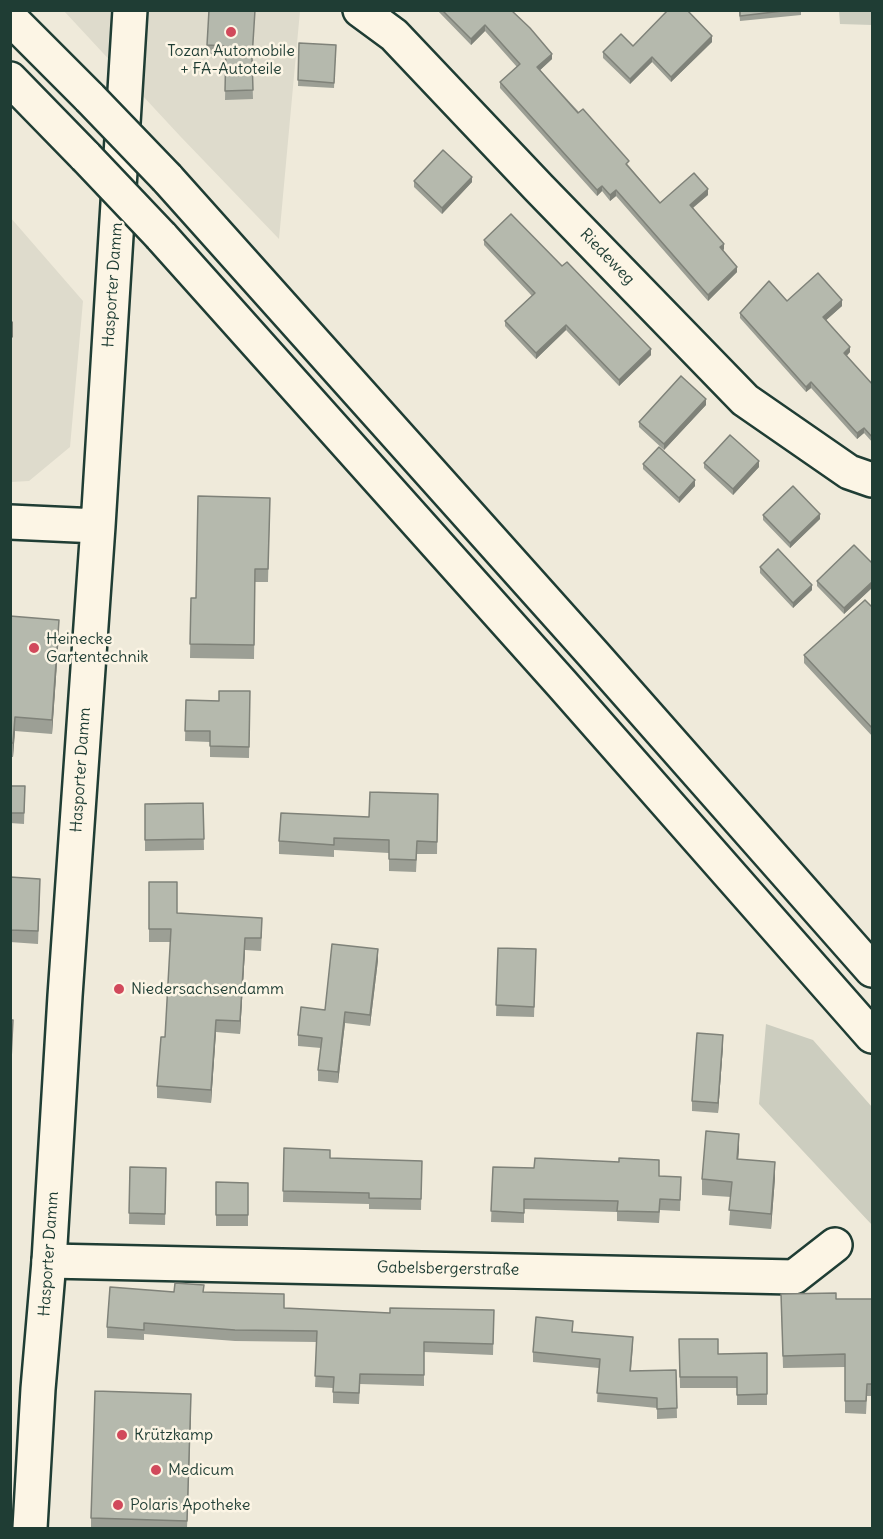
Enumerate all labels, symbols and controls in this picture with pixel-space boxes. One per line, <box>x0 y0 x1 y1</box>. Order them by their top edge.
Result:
marker: Tozan Automobile + FA-Autoteile <box>224 25 238 39</box>
place label: Tozan Automobile + FA-Autoteile <box>167 41 295 79</box>
street label: Hasporter Damm <box>99 222 127 348</box>
street label: Riedeweg <box>576 225 638 289</box>
place label: Heinecke Gartentechnik <box>46 629 148 667</box>
marker: Heinecke Gartentechnik <box>27 641 41 655</box>
street label: Hasporter Damm <box>67 707 95 833</box>
place label: Niedersachsendamm <box>131 979 284 999</box>
marker: Niedersachsendamm <box>112 982 126 996</box>
street label: Hasporter Damm <box>35 1191 63 1317</box>
street label: Gabelsbergerstraße <box>377 1258 519 1280</box>
place label: Krützkamp <box>134 1425 213 1445</box>
marker: Krützkamp <box>115 1428 129 1442</box>
place label: Medicum <box>168 1460 234 1480</box>
marker: Medicum <box>149 1463 163 1477</box>
place label: Polaris Apotheke <box>130 1495 250 1515</box>
marker: Polaris Apotheke <box>111 1498 125 1512</box>

